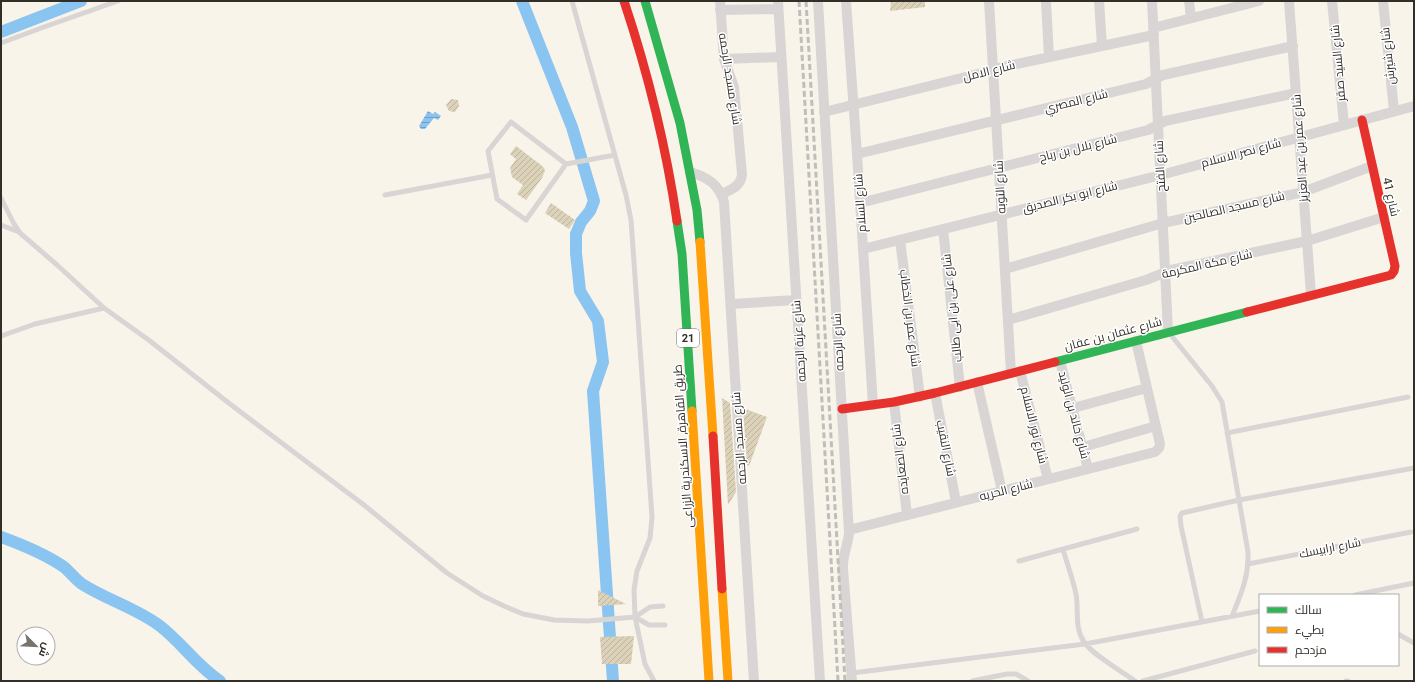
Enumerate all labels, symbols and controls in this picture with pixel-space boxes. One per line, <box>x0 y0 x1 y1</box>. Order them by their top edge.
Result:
street label: شارع السيد صقر <box>1328 24 1349 103</box>
street label: شارع شيرش <box>1378 26 1399 85</box>
street label: شارع مسجد الرحمه <box>715 32 744 126</box>
street label: شارع الامل <box>961 58 1017 85</box>
street label: شارع المصري <box>1043 86 1110 119</box>
street label: شارع عمر بن عبد العزيز <box>1289 93 1312 203</box>
street label: شارع بلال بن رباح <box>1038 132 1119 165</box>
street label: شارع نصر الاسلام <box>1199 136 1283 171</box>
street label: شارع الفتح <box>1152 140 1169 192</box>
street label: شارع التوبه <box>992 160 1009 214</box>
street label: شارع السلام <box>851 173 870 233</box>
street label: شارع 41 <box>1379 176 1402 218</box>
street label: شارع ابو بكر الصديق <box>1021 178 1119 217</box>
street label: شارع مسجد الصالحين <box>1182 189 1286 226</box>
street label: شارع مكة المكرمة <box>1160 247 1254 282</box>
street label: شارع على بن ابى طالب <box>939 253 966 363</box>
street label: شارع عمر بن الخطاب <box>896 268 923 368</box>
street label: شارع عزبة الرحمه <box>789 300 810 382</box>
street label: شارع الرحمه <box>829 313 848 371</box>
street label: شارع عثمان بن عفان <box>1063 314 1164 355</box>
road number: 21 <box>677 329 699 347</box>
street label: طريق القاهرة, الاسكندرية الزراعى <box>670 364 696 528</box>
street label: شارع خالد بن الوليد <box>1055 370 1092 461</box>
street label: شارع نور الاسلام <box>1017 385 1050 465</box>
street label: شارع مسجد الرحمه <box>729 391 750 485</box>
street label: شارع النقيب <box>933 419 958 478</box>
street label: شارع الصعايده <box>889 423 912 495</box>
street label: شارع الحريه <box>978 477 1035 504</box>
street label: شارع ارابيسك <box>1298 535 1362 562</box>
legend <box>1259 594 1399 666</box>
text: سالك <box>1295 603 1322 617</box>
text: بطيء <box>1295 623 1324 640</box>
north arrow <box>16 626 56 666</box>
text: ش <box>36 641 53 659</box>
text: مزدحم <box>1295 643 1327 658</box>

